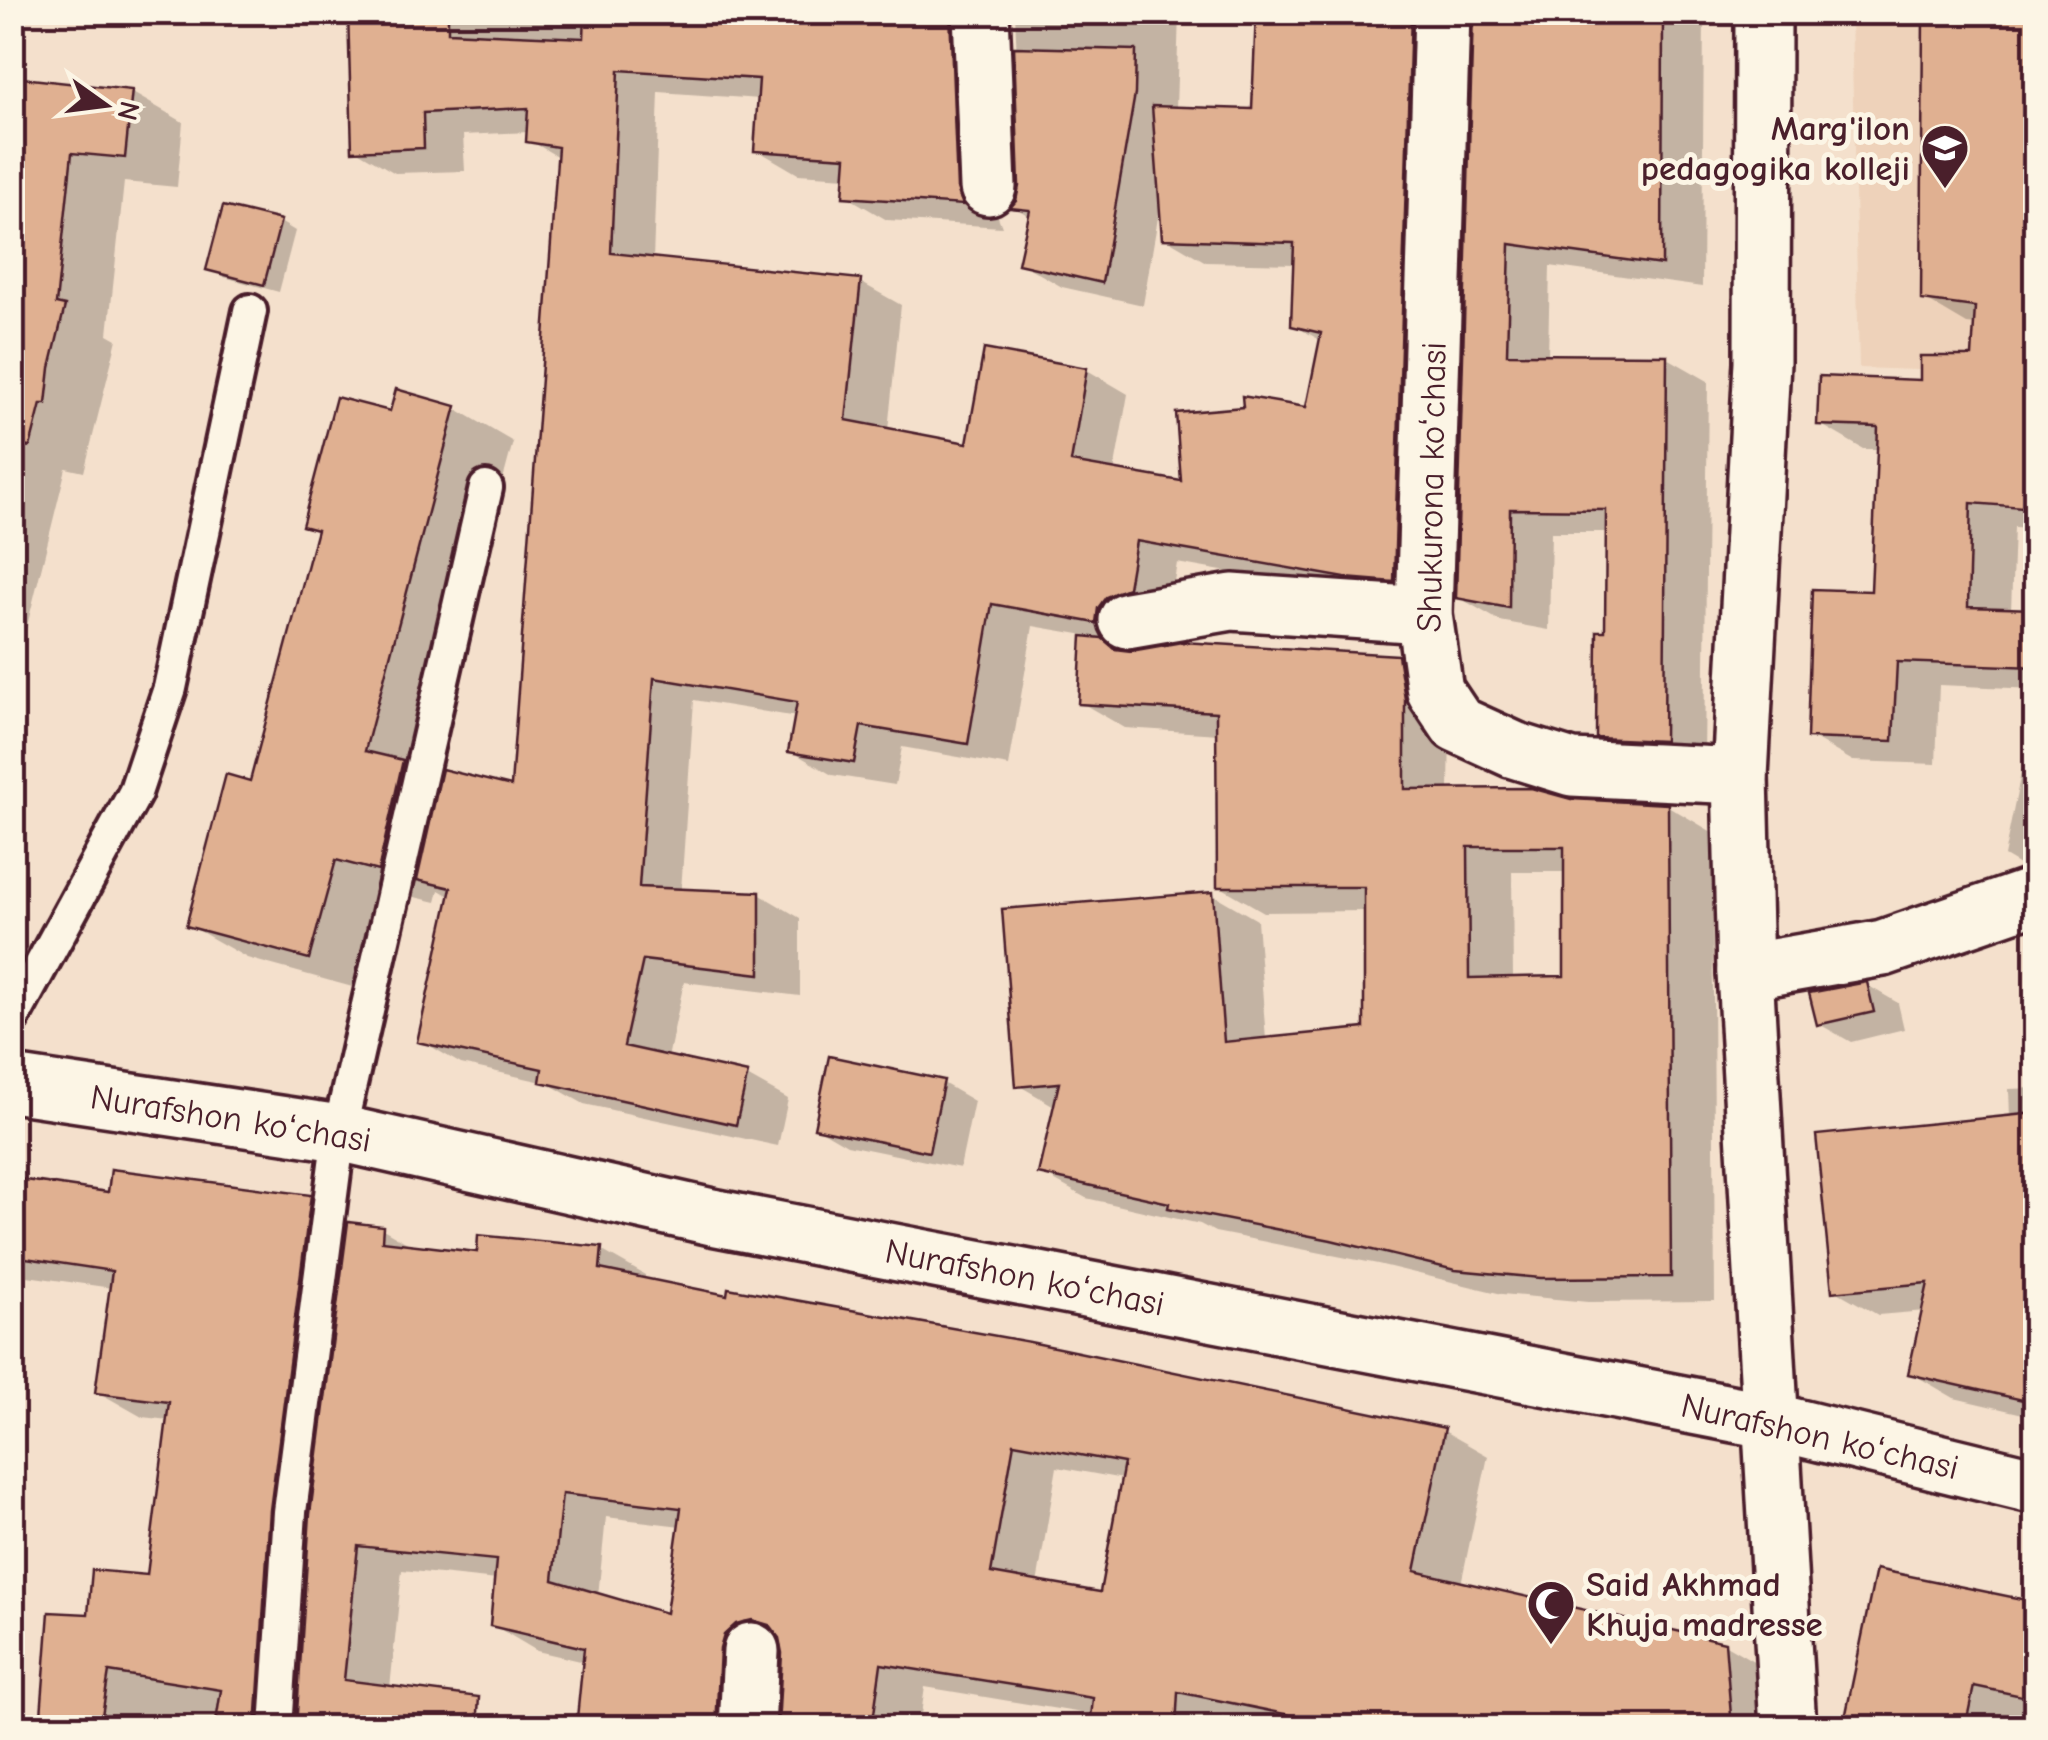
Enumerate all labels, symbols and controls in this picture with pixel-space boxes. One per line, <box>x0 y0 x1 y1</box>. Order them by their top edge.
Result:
north arrow <box>55 55 155 155</box>
text: N <box>111 98 146 124</box>
place label: Marg'ilon pedagogika kolleji <box>1641 108 1910 189</box>
school or university icon: Marg'ilon pedagogika kolleji <box>1919 122 1971 190</box>
street label: Shukurona koʻchasi <box>1408 341 1455 633</box>
street label: Nurafshon koʻchasi <box>88 1076 374 1161</box>
street label: Nurafshon koʻchasi <box>882 1230 1168 1325</box>
street label: Nurafshon koʻchasi <box>1677 1385 1963 1488</box>
place label: Said Akhmad Khuja madresse <box>1586 1564 1823 1645</box>
mosque icon: Said Akhmad Khuja madresse <box>1525 1578 1577 1646</box>

